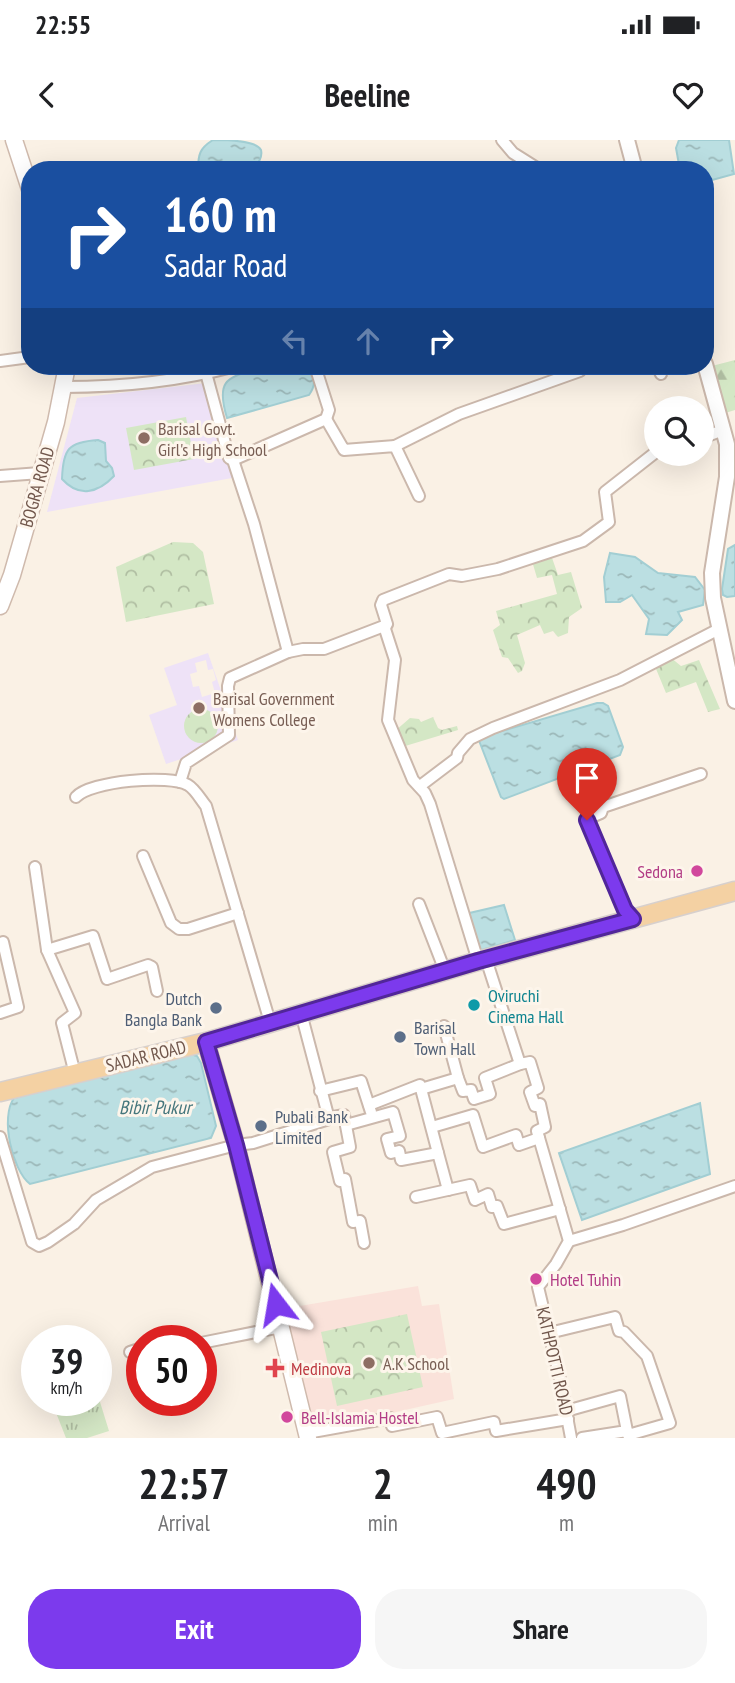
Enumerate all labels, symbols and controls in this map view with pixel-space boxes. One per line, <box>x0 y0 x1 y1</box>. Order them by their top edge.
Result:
text: 22:55 <box>35 8 91 41</box>
text: Beeline <box>324 74 411 116</box>
icon: back <box>28 76 66 114</box>
icon: heart <box>669 76 707 114</box>
text: 160 m <box>164 182 277 246</box>
icon: right <box>49 189 140 280</box>
text: Sadar Road <box>164 244 287 286</box>
icon: left <box>276 322 314 360</box>
icon: ahead <box>349 322 387 360</box>
icon: right <box>422 322 460 360</box>
map controls <box>644 396 714 466</box>
button: search <box>644 396 714 466</box>
place label: Barisal Govt. Girl's High School <box>158 417 268 461</box>
marker: Barisal Govt. Girl's High School <box>136 430 152 446</box>
street label: BOGRA ROAD <box>15 444 59 530</box>
place label: Barisal Government Womens College <box>213 687 335 731</box>
marker: Barisal Government Womens College <box>191 700 207 716</box>
pin <box>557 748 617 820</box>
icon: arrive <box>568 759 606 797</box>
place label: Sedona <box>637 860 683 883</box>
marker: Sedona <box>689 863 705 879</box>
place label: Oviruchi Cinema Hall <box>488 984 564 1028</box>
place label: Dutch Bangla Bank <box>125 987 202 1031</box>
marker: Oviruchi Cinema Hall <box>466 997 482 1013</box>
marker: Dutch Bangla Bank <box>208 1000 224 1016</box>
place label: Barisal Town Hall <box>414 1016 476 1060</box>
marker: Barisal Town Hall <box>392 1029 408 1045</box>
street label: SADAR ROAD <box>103 1035 189 1077</box>
water label: Bibir Pukur <box>119 1095 194 1119</box>
place label: Pubali Bank Limited <box>275 1105 348 1149</box>
marker: Pubali Bank Limited <box>253 1118 269 1134</box>
position arrow <box>239 1267 313 1341</box>
place label: Hotel Tuhin <box>550 1268 621 1291</box>
marker: Hotel Tuhin <box>528 1271 544 1287</box>
street label: KATHPOTTI ROAD <box>531 1304 579 1418</box>
speed limit sign: 50 <box>126 1325 217 1416</box>
text: 39 <box>50 1338 83 1384</box>
place label: A.K School <box>383 1352 450 1375</box>
marker: A.K School <box>361 1355 377 1371</box>
place label: Medinova <box>291 1357 351 1380</box>
marker: Medinova <box>265 1358 285 1378</box>
text: km/h <box>51 1376 82 1399</box>
place label: Bell-Islamia Hostel <box>301 1406 420 1429</box>
marker: Bell-Islamia Hostel <box>279 1409 295 1425</box>
text: 22:57 <box>138 1456 229 1511</box>
text: 2 <box>373 1456 393 1511</box>
text: 490 <box>536 1456 597 1511</box>
text: Arrival <box>158 1508 210 1537</box>
text: min <box>368 1508 398 1537</box>
text: m <box>559 1508 574 1537</box>
button: Exit <box>28 1589 361 1669</box>
button: Share <box>375 1589 707 1669</box>

